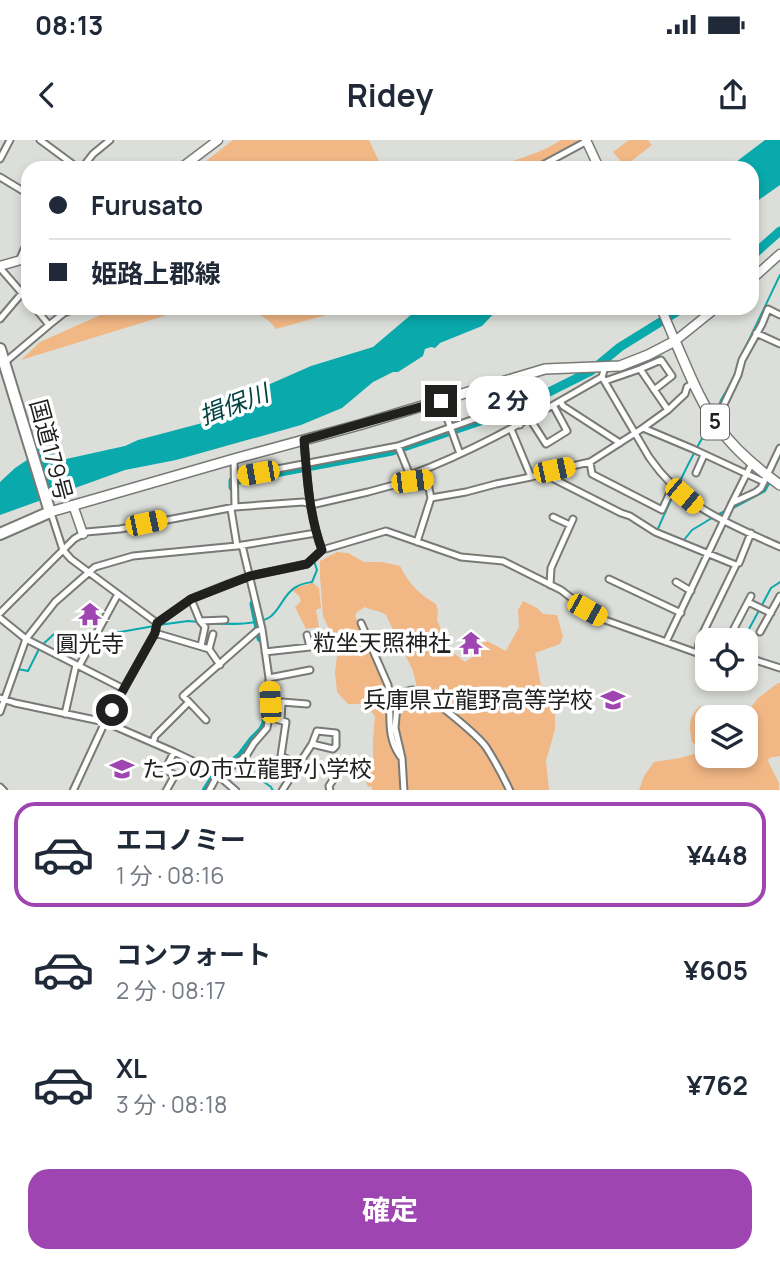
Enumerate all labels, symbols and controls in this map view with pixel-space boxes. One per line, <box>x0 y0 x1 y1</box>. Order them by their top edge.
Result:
text: 08:13 <box>35 7 103 43</box>
text: Ridey <box>347 73 433 117</box>
icon: back <box>28 76 66 114</box>
icon: share <box>714 76 752 114</box>
text: Furusato <box>91 187 203 223</box>
text: 姫路上郡線 <box>91 255 221 291</box>
water label: 揖保川 <box>194 374 276 432</box>
callout: 2 分 <box>466 376 550 426</box>
text: 2 分 <box>487 384 529 416</box>
route end <box>425 385 457 417</box>
street label: 国道179号 <box>23 395 81 504</box>
road number: 5 <box>701 404 729 440</box>
car <box>532 455 577 485</box>
car <box>236 459 281 487</box>
car <box>390 468 435 494</box>
car <box>662 474 707 518</box>
car <box>124 508 169 538</box>
car <box>564 591 611 629</box>
temple icon: 圓光寺 <box>76 600 104 628</box>
place label: 粒坐天照神社 <box>313 626 451 658</box>
place label: 圓光寺 <box>56 627 125 659</box>
map controls <box>695 628 758 768</box>
button: locate <box>695 628 758 691</box>
temple icon: 粒坐天照神社 <box>457 629 485 657</box>
car <box>259 680 282 724</box>
place label: 兵庫県立龍野高等学校 <box>363 683 593 715</box>
school or university icon: 兵庫県立龍野高等学校 <box>599 686 627 714</box>
route start <box>96 694 128 726</box>
button: layers <box>695 705 758 768</box>
place label: たつの市立龍野小学校 <box>142 752 372 784</box>
school or university icon: たつの市立龍野小学校 <box>108 755 136 783</box>
text: エコノミー <box>116 821 246 857</box>
icon: car <box>32 823 95 886</box>
text: ¥448 <box>687 837 748 873</box>
text: 1 分 · 08:16 <box>116 859 224 891</box>
text: コンフォート <box>116 936 271 972</box>
icon: car <box>32 938 95 1001</box>
text: ¥605 <box>684 952 748 988</box>
text: 2 分 · 08:17 <box>116 974 226 1006</box>
text: XL <box>116 1050 147 1086</box>
icon: car <box>32 1053 95 1116</box>
text: ¥762 <box>687 1067 748 1103</box>
text: 3 分 · 08:18 <box>116 1088 227 1120</box>
button: 確定 <box>28 1169 752 1249</box>

